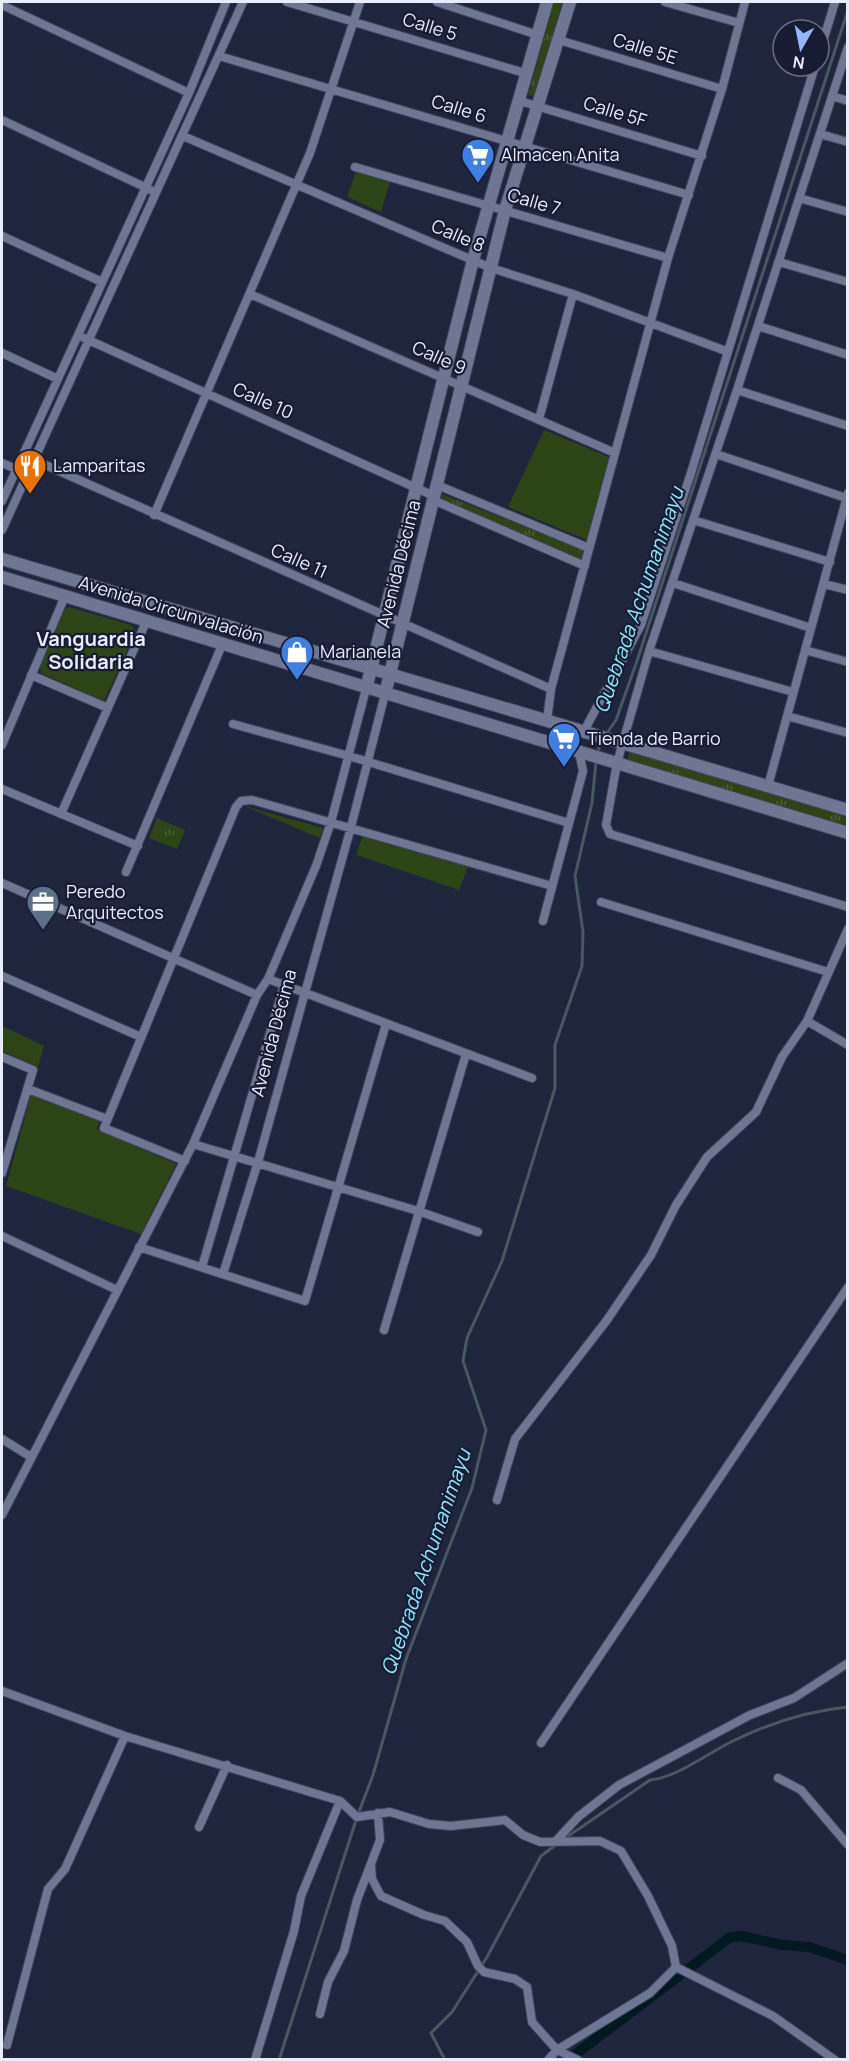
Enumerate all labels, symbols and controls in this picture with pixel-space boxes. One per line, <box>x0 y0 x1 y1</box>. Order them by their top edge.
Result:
street label: Calle 5 <box>400 6 460 46</box>
north arrow <box>771 18 831 78</box>
street label: Calle 5E <box>610 27 680 69</box>
text: N <box>791 51 806 75</box>
street label: Calle 6 <box>429 88 490 128</box>
street label: Calle 5F <box>581 90 650 132</box>
supermarket icon: Almacen Anita <box>460 137 496 184</box>
place label: Almacen Anita <box>501 142 620 166</box>
street label: Calle 7 <box>505 182 564 220</box>
street label: Calle 8 <box>428 213 489 257</box>
street label: Calle 9 <box>409 335 470 380</box>
street label: Calle 10 <box>230 376 297 424</box>
restaurant icon: Lamparitas <box>12 448 48 495</box>
place label: Lamparitas <box>53 453 145 477</box>
water label: Quebrada Achumanimayu <box>587 481 691 716</box>
street label: Avenida Décima <box>371 497 425 630</box>
street label: Calle 11 <box>267 537 331 583</box>
street label: Avenida Circunvalación <box>76 570 266 649</box>
district label: Vanguardia Solidaria <box>36 625 146 675</box>
shop icon: Marianela <box>279 634 315 681</box>
place label: Marianela <box>320 639 401 663</box>
supermarket icon: Tienda de Barrio <box>546 721 582 768</box>
place label: Tienda de Barrio <box>587 726 721 750</box>
place label: Peredo Arquitectos <box>66 879 164 924</box>
office icon: Peredo Arquitectos <box>25 884 61 931</box>
street label: Avenida Décima <box>245 967 302 1099</box>
water label: Quebrada Achumanimayu <box>374 1443 478 1678</box>

